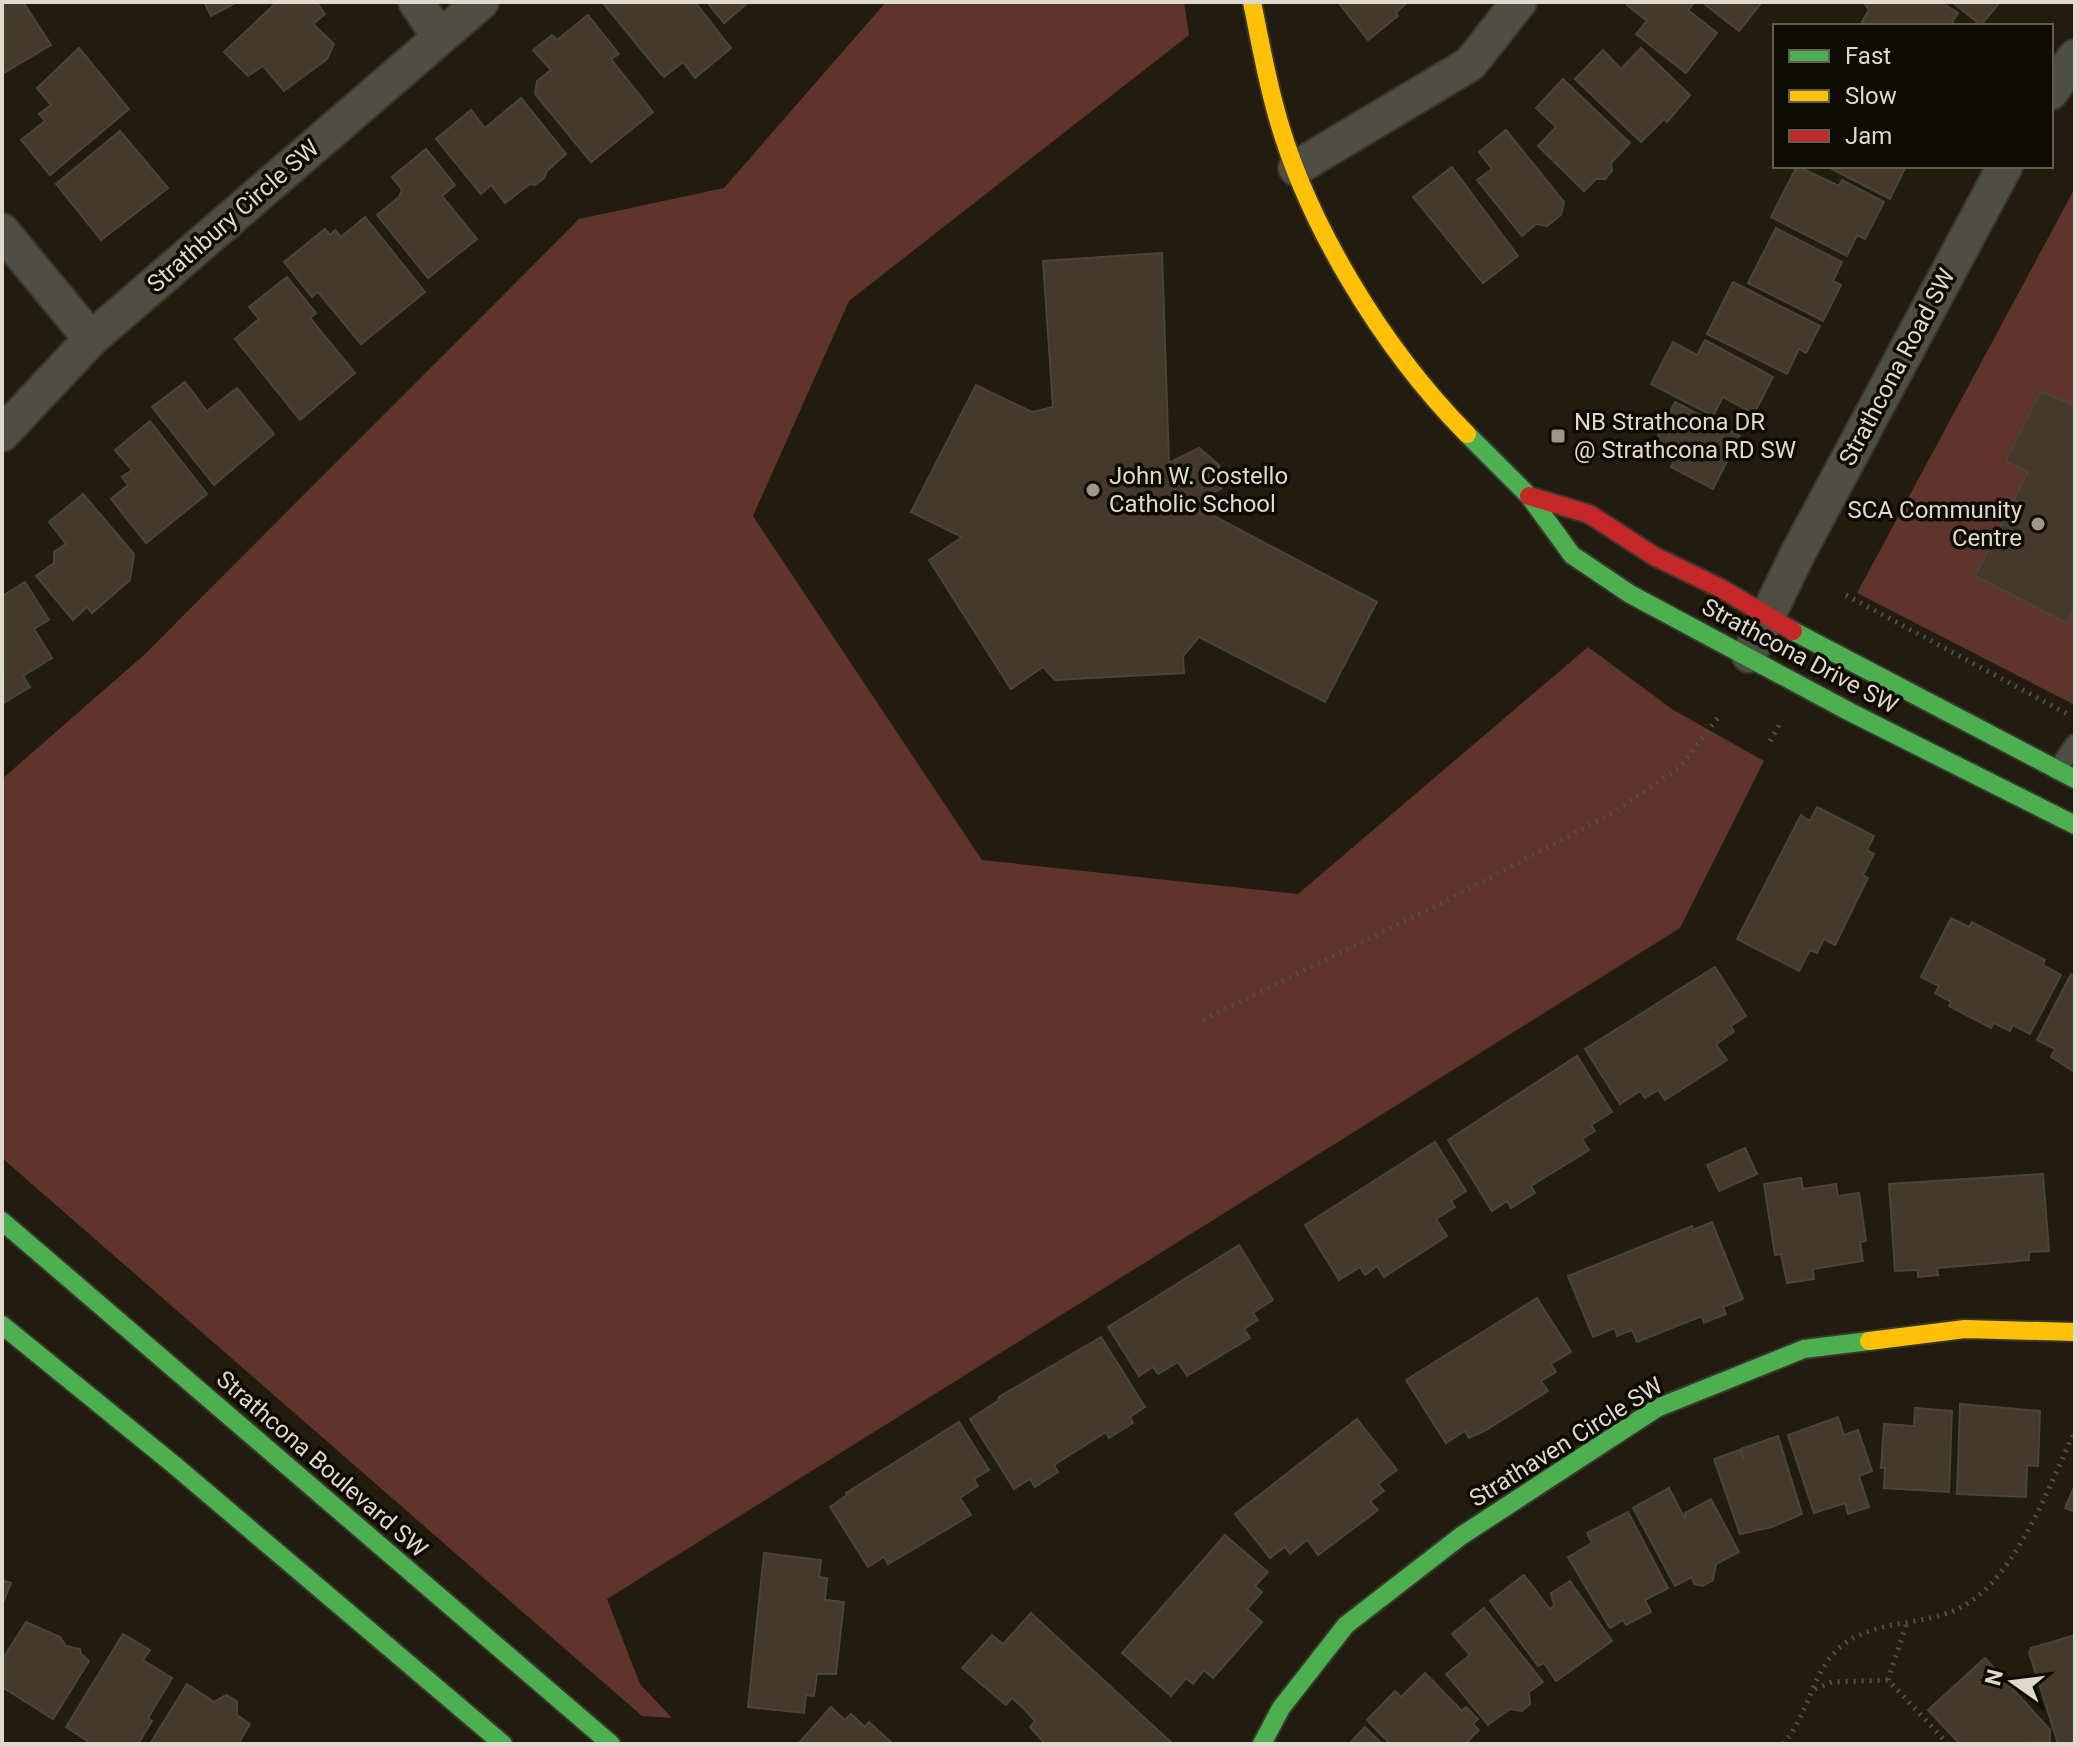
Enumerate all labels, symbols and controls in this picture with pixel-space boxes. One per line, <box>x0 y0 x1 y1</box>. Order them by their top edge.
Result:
legend <box>1773 24 2053 168</box>
text: Fast <box>1845 42 1891 70</box>
text: Slow <box>1845 82 1897 110</box>
text: Jam <box>1845 122 1892 150</box>
street label: Strathbury Circle SW <box>141 134 325 298</box>
street label: Strathcona Road SW <box>1833 264 1961 470</box>
place label: NB Strathcona DR @ Strathcona RD SW <box>1574 408 1796 464</box>
marker: NB Strathcona DR @ Strathcona RD SW <box>1549 427 1567 445</box>
place label: John W. Costello Catholic School <box>1109 462 1288 518</box>
marker: John W. Costello Catholic School <box>1084 481 1102 499</box>
place label: SCA Community Centre <box>1848 496 2023 552</box>
marker: SCA Community Centre <box>2029 515 2047 533</box>
street label: Strathcona Drive SW <box>1697 593 1903 719</box>
street label: Strathcona Boulevard SW <box>211 1365 433 1563</box>
street label: Strathaven Circle SW <box>1464 1371 1668 1513</box>
north arrow <box>1973 1642 2053 1722</box>
text: N <box>1980 1667 2008 1688</box>

